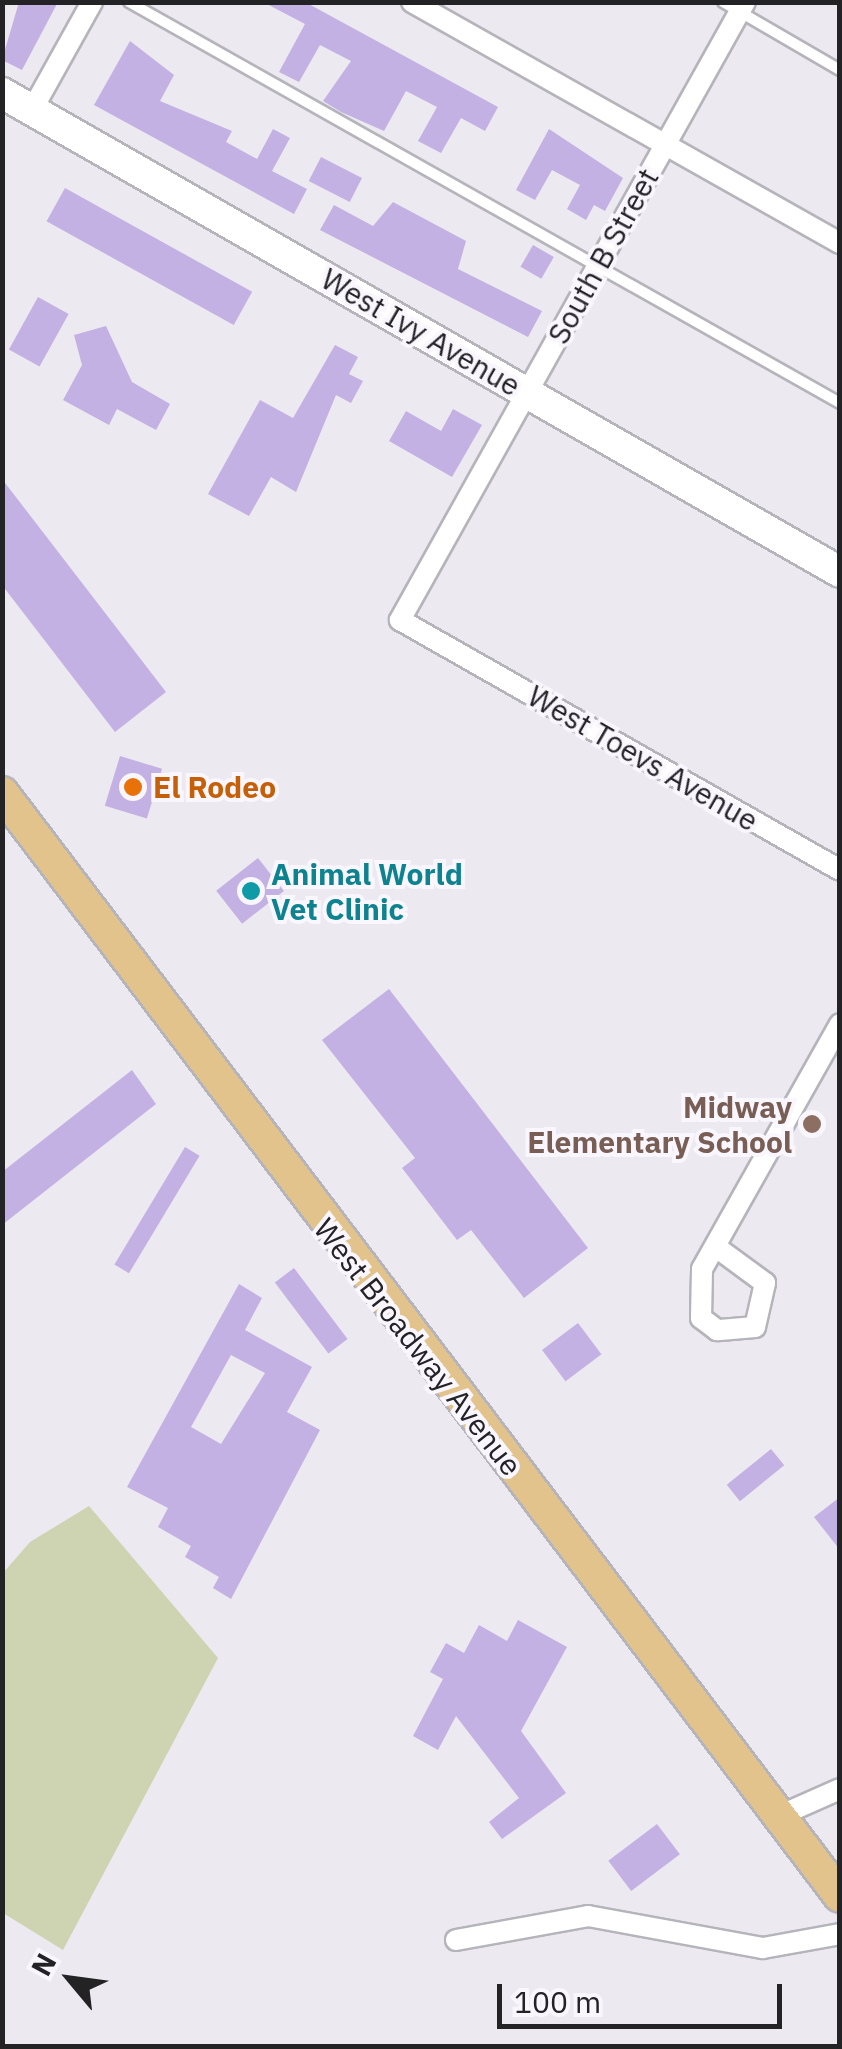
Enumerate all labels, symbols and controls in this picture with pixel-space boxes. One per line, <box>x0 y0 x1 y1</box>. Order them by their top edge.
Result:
street label: South B Street <box>540 162 666 350</box>
street label: West Ivy Avenue <box>315 260 527 404</box>
street label: West Toevs Avenue <box>522 678 764 838</box>
place label: El Rodeo <box>153 769 276 805</box>
marker: El Rodeo <box>122 776 144 798</box>
place label: Animal World Vet Clinic <box>271 856 463 926</box>
marker: Animal World Vet Clinic <box>240 880 262 902</box>
place label: Midway Elementary School <box>527 1089 792 1160</box>
marker: Midway Elementary School <box>801 1113 823 1135</box>
street label: West Broadway Avenue <box>306 1211 530 1483</box>
north arrow <box>20 1929 120 2029</box>
text: N <box>22 1946 64 1982</box>
scale bar <box>502 1964 787 2026</box>
text: 100 m <box>514 1982 601 2021</box>

